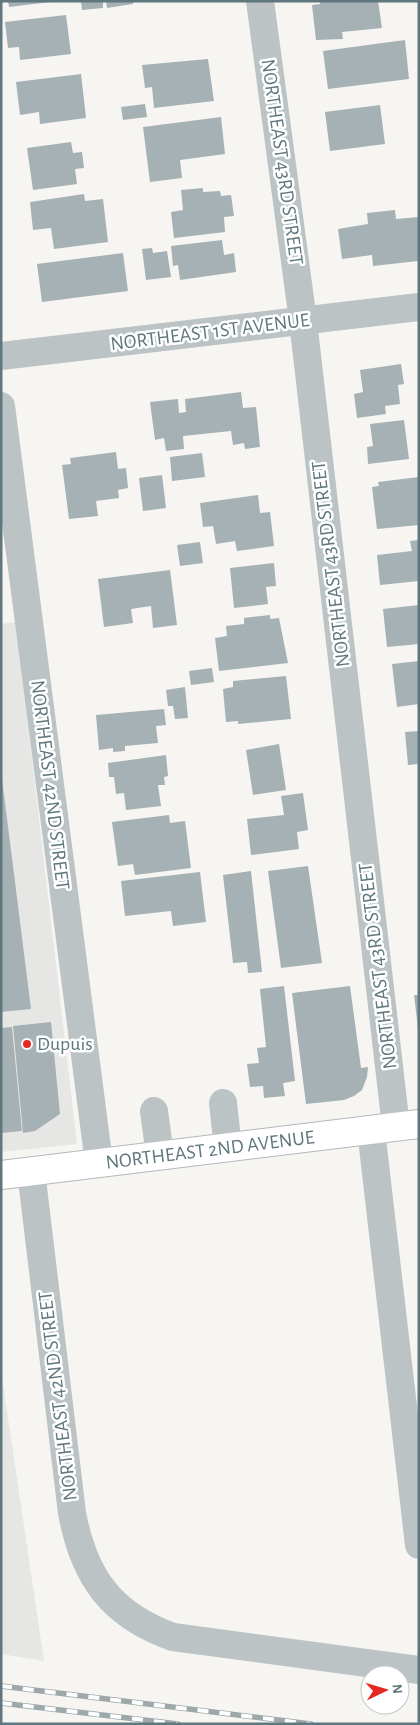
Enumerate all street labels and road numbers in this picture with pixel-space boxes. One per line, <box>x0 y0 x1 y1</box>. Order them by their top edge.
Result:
street label: NORTHEAST 43RD STREET <box>258 58 306 266</box>
street label: NORTHEAST 1ST AVENUE <box>109 310 311 354</box>
street label: NORTHEAST 43RD STREET <box>308 460 354 668</box>
street label: NORTHEAST 42ND STREET <box>27 679 73 891</box>
street label: NORTHEAST 43RD STREET <box>355 862 401 1070</box>
street label: NORTHEAST 2ND AVENUE <box>105 1127 316 1173</box>
street label: NORTHEAST 42ND STREET <box>35 1290 81 1502</box>

